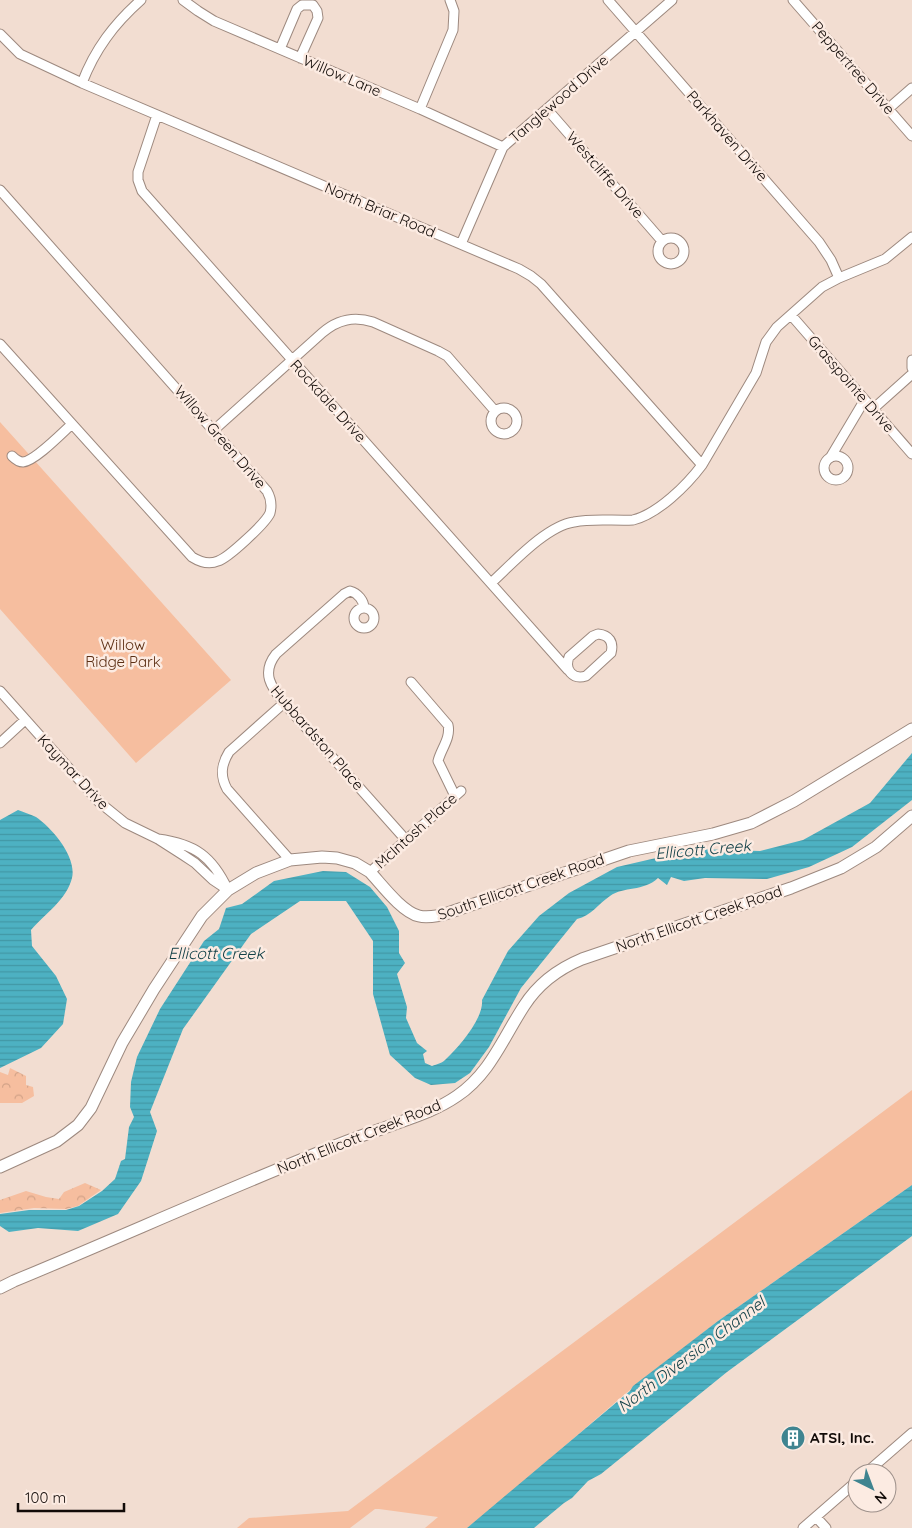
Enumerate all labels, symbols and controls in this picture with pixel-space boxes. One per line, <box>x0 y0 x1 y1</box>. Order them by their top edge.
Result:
street label: Peppertree Drive <box>808 17 899 118</box>
street label: Tanglewood Drive <box>505 50 612 147</box>
street label: Willow Lane <box>300 51 384 101</box>
street label: Parkhaven Drive <box>683 86 772 185</box>
street label: Westcliffe Drive <box>563 127 648 222</box>
street label: North Briar Road <box>322 178 438 241</box>
street label: Grasspointe Drive <box>804 331 899 436</box>
street label: Rockdale Drive <box>286 355 370 446</box>
street label: Willow Green Drive <box>170 381 270 492</box>
park label: Willow Ridge Park <box>85 635 161 671</box>
street label: Hubbardston Place <box>267 681 368 794</box>
street label: Kaymar Drive <box>34 730 113 813</box>
street label: McIntosh Place <box>371 789 461 872</box>
water label: Ellicott Creek <box>654 835 753 863</box>
street label: South Ellicott Creek Road <box>435 849 607 924</box>
street label: North Ellicott Creek Road <box>613 881 785 956</box>
water label: Ellicott Creek <box>168 943 265 963</box>
street label: North Ellicott Creek Road <box>274 1095 443 1178</box>
water label: North Diversion Channel <box>613 1291 771 1416</box>
building icon: ATSI, Inc. <box>780 1425 806 1451</box>
place label: ATSI, Inc. <box>810 1428 874 1447</box>
north arrow <box>847 1463 897 1513</box>
scale bar <box>18 1480 124 1512</box>
text: 100 m <box>25 1488 66 1507</box>
text: N <box>871 1488 891 1508</box>

